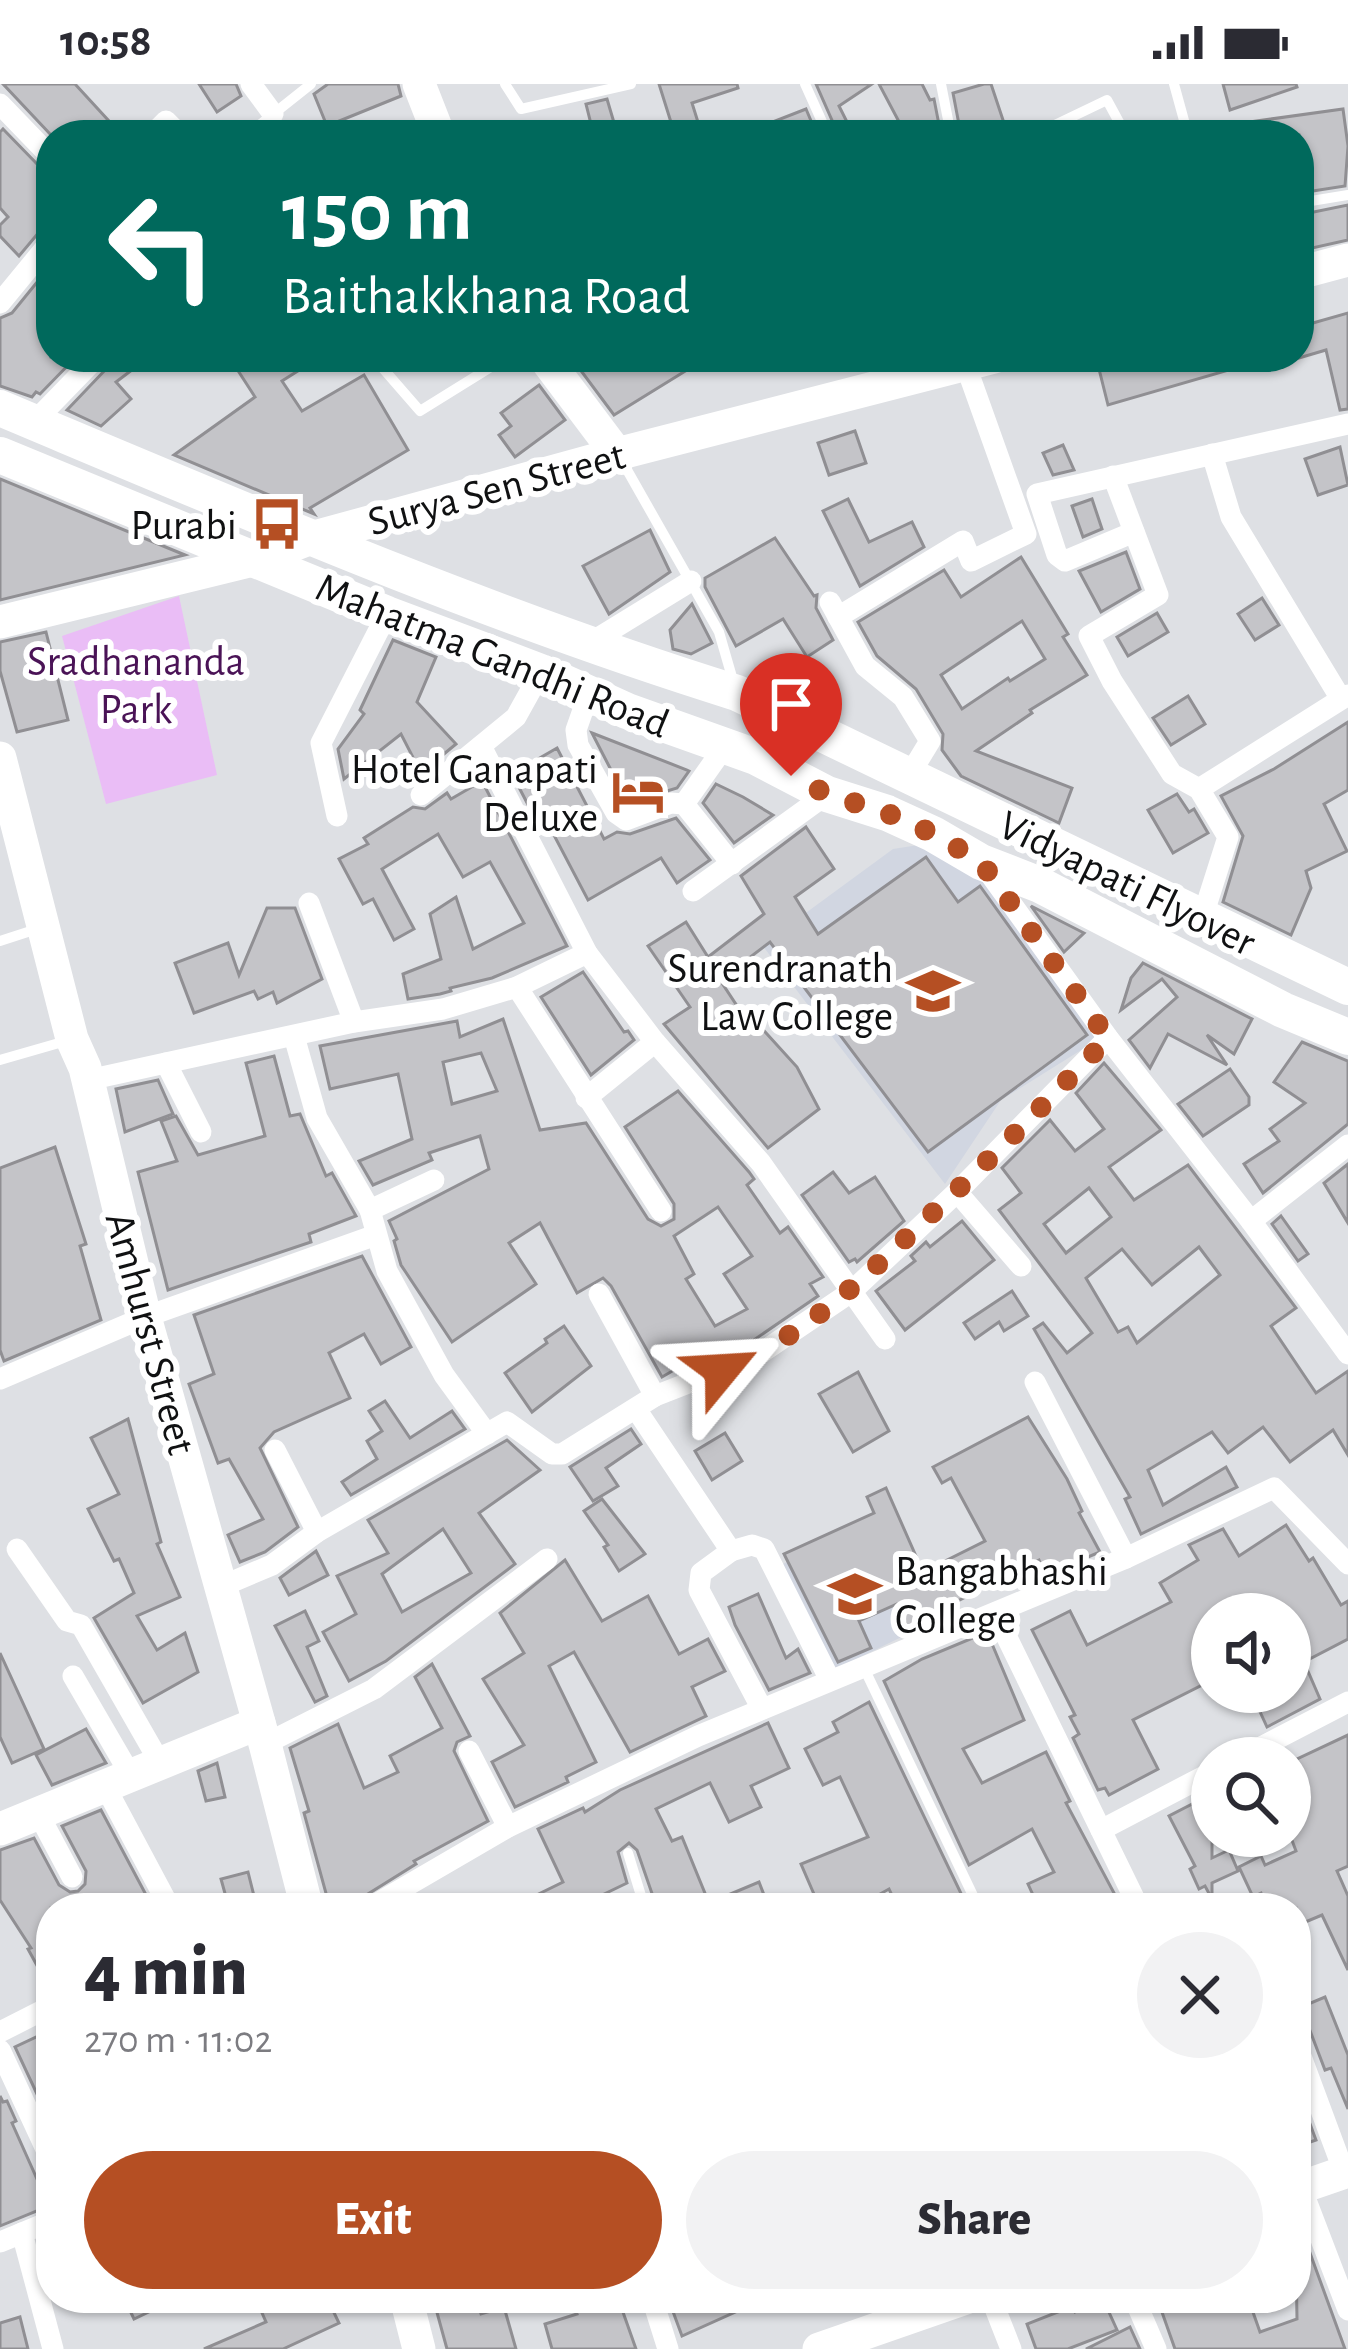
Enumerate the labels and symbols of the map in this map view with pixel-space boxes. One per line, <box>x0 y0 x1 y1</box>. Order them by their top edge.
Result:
street label: Surya Sen Street <box>363 434 630 543</box>
bus stop icon: Purabi <box>248 495 306 553</box>
place label: Purabi <box>130 505 237 547</box>
street label: Mahatma Gandhi Road <box>310 566 675 746</box>
park label: Sradhananda Park <box>27 641 245 731</box>
pin <box>740 653 842 776</box>
place label: Hotel Ganapati Deluxe <box>351 749 598 839</box>
hotel icon: Hotel Ganapati Deluxe <box>609 763 667 821</box>
street label: Vidyapati Flyover <box>992 804 1262 964</box>
place label: Surendranath Law College <box>667 948 893 1038</box>
school or university icon: Surendranath Law College <box>904 962 962 1020</box>
street label: Amhurst Street <box>98 1208 203 1459</box>
position arrow <box>659 1307 785 1433</box>
place label: Bangabhashi College <box>895 1551 1108 1641</box>
school or university icon: Bangabhashi College <box>826 1565 884 1623</box>

